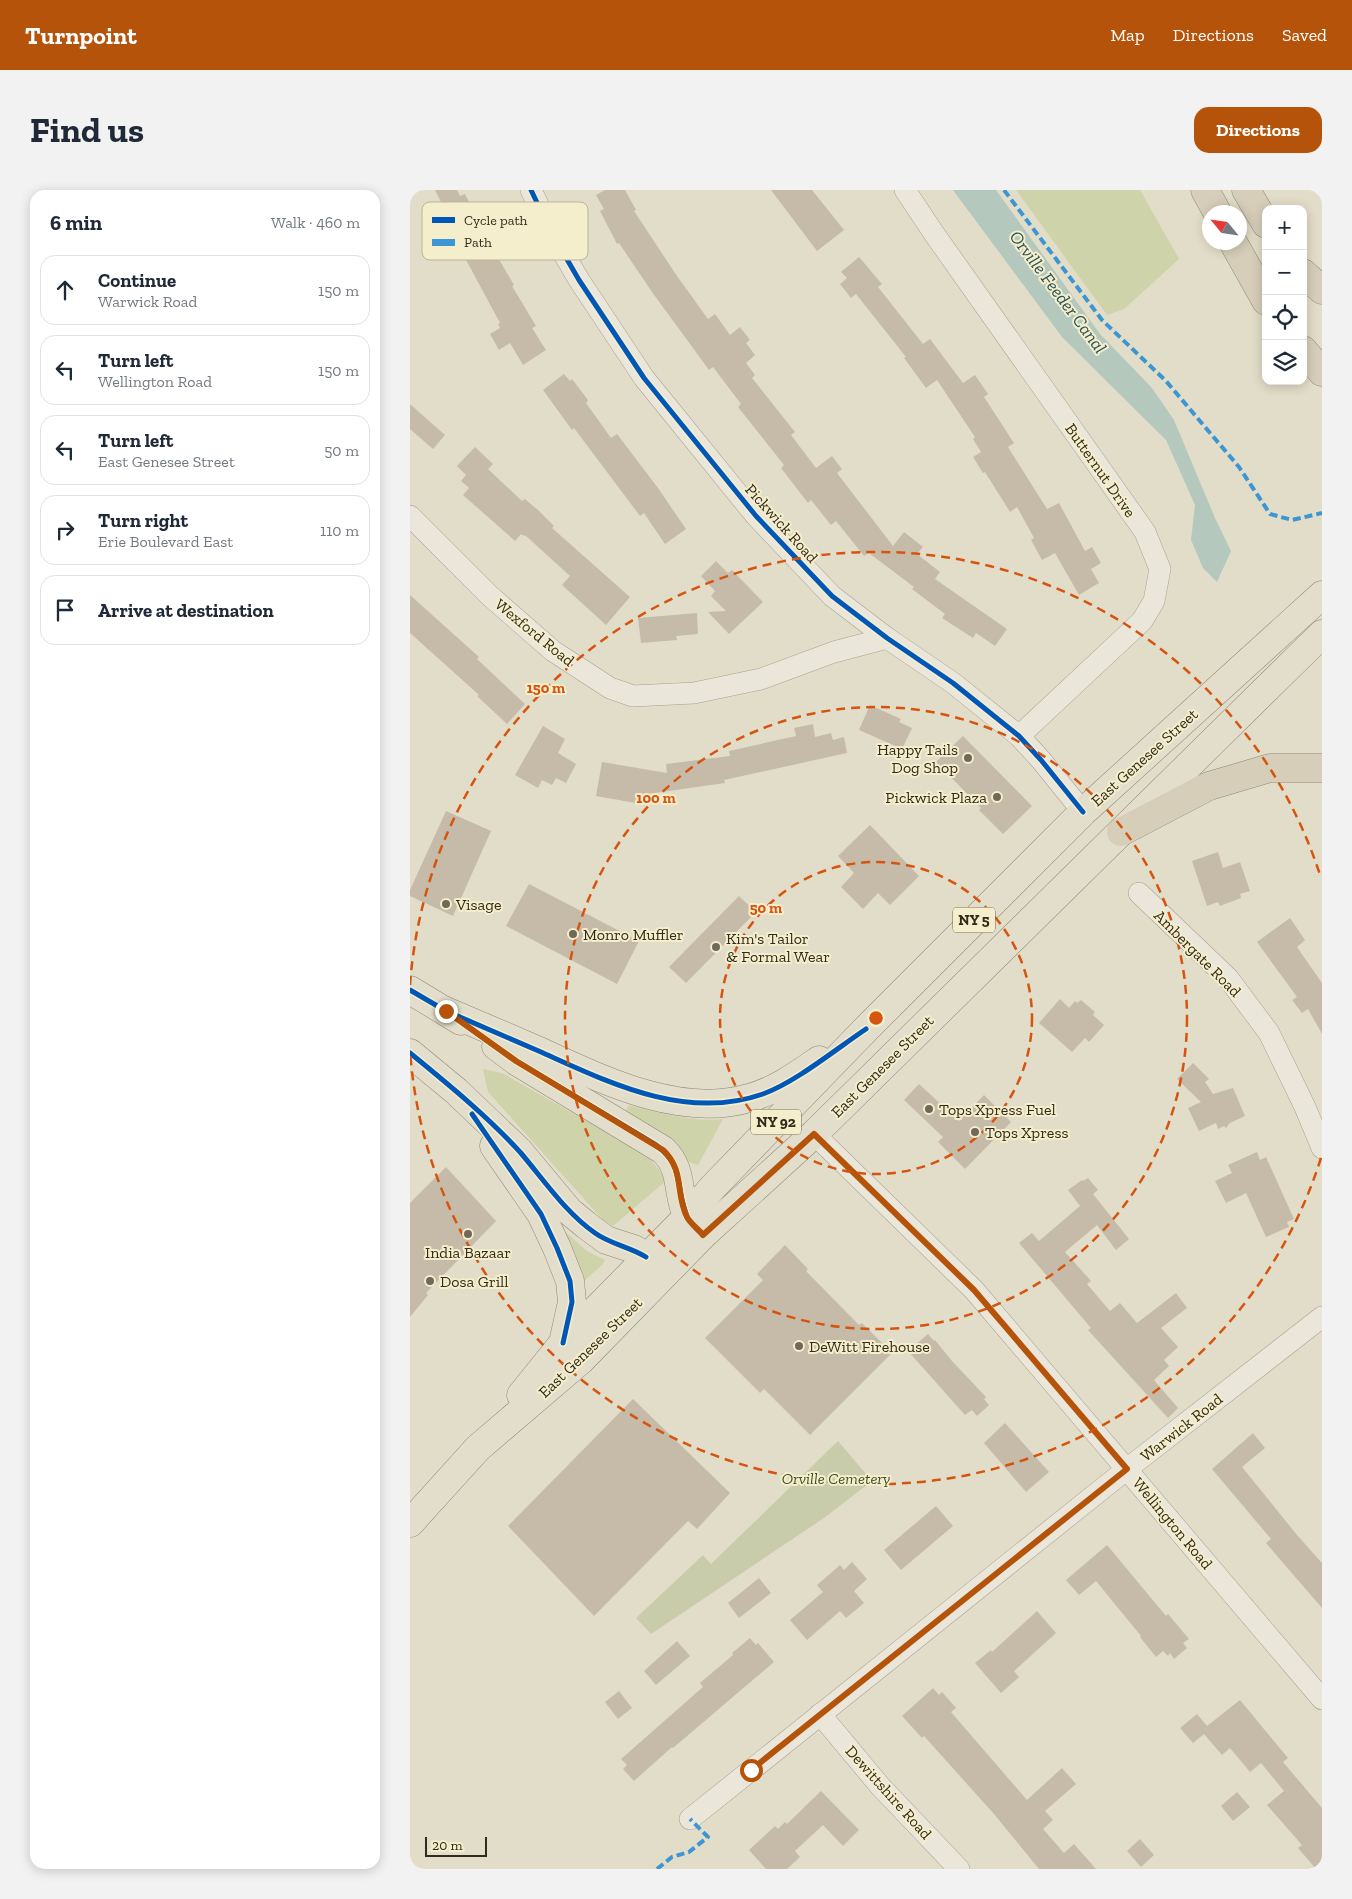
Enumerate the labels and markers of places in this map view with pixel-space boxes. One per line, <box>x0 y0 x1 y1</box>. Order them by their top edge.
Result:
place label: Happy Tails Dog Shop <box>877 740 958 777</box>
marker: Happy Tails Dog Shop <box>962 752 974 764</box>
place label: Pickwick Plaza <box>885 788 987 807</box>
marker: Pickwick Plaza <box>991 791 1003 803</box>
place label: Visage <box>455 895 502 914</box>
marker: Visage <box>440 898 452 910</box>
place label: Monro Muffler <box>583 925 684 944</box>
marker: Monro Muffler <box>567 928 579 940</box>
place label: Kim's Tailor & Formal Wear <box>726 929 830 966</box>
marker: Kim's Tailor & Formal Wear <box>710 941 722 953</box>
centre of rings <box>867 1009 885 1027</box>
place label: Tops Xpress Fuel <box>939 1100 1056 1119</box>
marker: Tops Xpress Fuel <box>923 1103 935 1115</box>
place label: Tops Xpress <box>985 1123 1068 1142</box>
marker: Tops Xpress <box>969 1126 981 1138</box>
marker: India Bazaar <box>462 1228 474 1240</box>
place label: India Bazaar <box>425 1243 511 1262</box>
place label: Dosa Grill <box>440 1272 509 1291</box>
marker: Dosa Grill <box>424 1275 436 1287</box>
place label: DeWitt Firehouse <box>809 1337 930 1356</box>
marker: DeWitt Firehouse <box>793 1340 805 1352</box>

